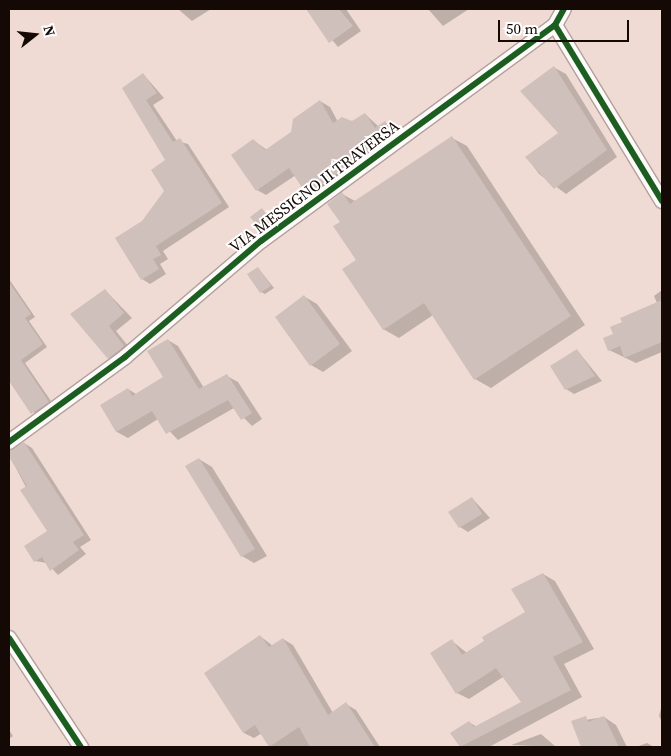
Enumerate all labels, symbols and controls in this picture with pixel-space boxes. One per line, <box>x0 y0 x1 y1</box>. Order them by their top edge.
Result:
north arrow <box>10 10 60 60</box>
scale bar <box>501 10 632 42</box>
text: 50 m <box>506 18 538 39</box>
text: N <box>38 23 60 39</box>
street label: VIA MESSIGNO II TRAVERSA <box>225 116 403 256</box>

